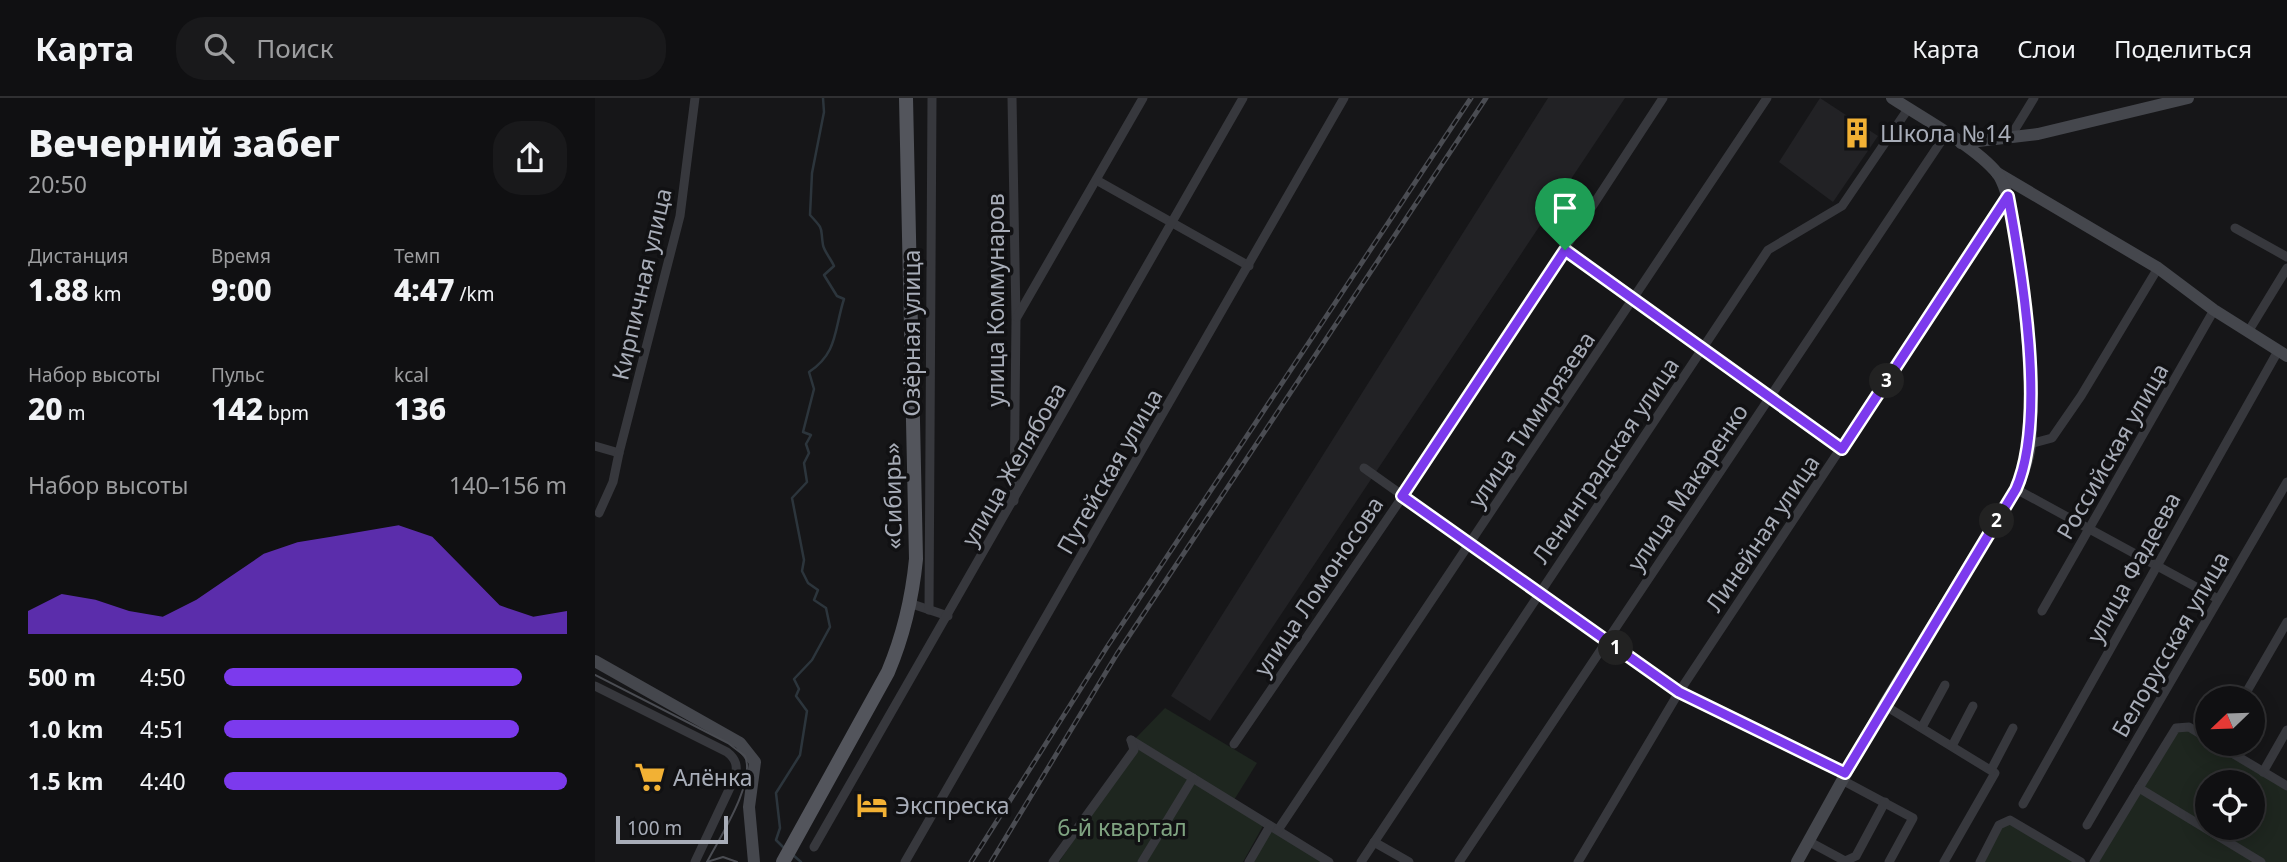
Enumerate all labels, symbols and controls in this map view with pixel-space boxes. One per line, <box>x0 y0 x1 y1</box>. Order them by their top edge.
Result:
search box <box>176 17 666 80</box>
text: Карта <box>35 26 134 71</box>
icon: search <box>200 29 238 67</box>
text: Поиск <box>256 30 333 66</box>
text: Карта <box>1912 32 1979 65</box>
text: Слои <box>2017 32 2076 65</box>
text: Поделиться <box>2114 32 2252 65</box>
text: Вечерний забег <box>28 116 340 168</box>
building icon: Школа №14 <box>1840 116 1874 150</box>
place label: Школа №14 <box>1880 117 2011 149</box>
button: share <box>493 121 567 195</box>
text: 20:50 <box>28 168 87 200</box>
pin <box>1535 178 1595 250</box>
street label: Кирпичная улица <box>603 185 679 383</box>
icon: arrive <box>1546 189 1584 227</box>
street label: улица Коммунаров <box>979 193 1011 407</box>
text: Дистанция <box>28 243 128 269</box>
text: Время <box>211 243 271 269</box>
text: Темп <box>394 243 440 269</box>
street label: Озёрная улица <box>895 250 927 416</box>
text: 1.88 <box>28 269 89 310</box>
text: 9:00 <box>211 269 272 310</box>
text: 4:47 <box>394 269 455 310</box>
text: km <box>89 281 121 307</box>
text: /km <box>455 281 495 307</box>
street label: улица Тимирязева <box>1460 325 1602 513</box>
street label: Ленинградская улица <box>1524 351 1686 569</box>
street label: Российская улица <box>2048 357 2176 545</box>
text: Набор высоты <box>28 362 160 388</box>
text: Пульс <box>211 362 265 388</box>
text: kcal <box>394 362 429 388</box>
pin: 3 <box>1869 364 1905 398</box>
text: 3 <box>1881 367 1892 393</box>
street label: улица Желябова <box>953 376 1073 552</box>
street label: Путейская улица <box>1049 382 1169 560</box>
text: 20 <box>28 388 63 429</box>
text: 142 <box>211 388 263 429</box>
text: 136 <box>394 388 446 429</box>
street label: улица Макаренко <box>1619 397 1755 577</box>
text: m <box>63 400 85 426</box>
text: bpm <box>263 400 309 426</box>
street label: «Сибирь» <box>875 442 909 550</box>
street label: Линейная улица <box>1698 448 1826 618</box>
text: Набор высоты <box>28 469 188 501</box>
text: 140–156 m <box>449 469 567 501</box>
street label: улица Фадеева <box>2078 486 2188 648</box>
street label: улица Ломоносова <box>1246 490 1390 682</box>
pin: 2 <box>1979 504 2015 538</box>
text: 2 <box>1991 507 2002 533</box>
street label: Белорусская улица <box>2104 545 2236 743</box>
pin: 1 <box>1599 630 1633 666</box>
text: 1 <box>1610 634 1621 660</box>
text: 500 m <box>28 661 96 693</box>
text: 4:50 <box>140 661 186 693</box>
north arrow <box>2195 686 2265 756</box>
map controls <box>2195 686 2265 840</box>
text: 1.0 km <box>28 713 103 745</box>
text: 4:51 <box>140 713 186 745</box>
supermarket icon: Алёнка <box>633 760 667 794</box>
place label: Алёнка <box>673 761 753 793</box>
text: 1.5 km <box>28 765 103 797</box>
text: 4:40 <box>140 765 186 797</box>
button: locate <box>2195 770 2265 840</box>
hotel icon: Экспреска <box>855 788 889 822</box>
place label: Экспреска <box>895 789 1009 821</box>
park label: 6-й квартал <box>1057 811 1187 843</box>
scale bar <box>616 813 728 845</box>
text: 100 m <box>627 815 682 841</box>

